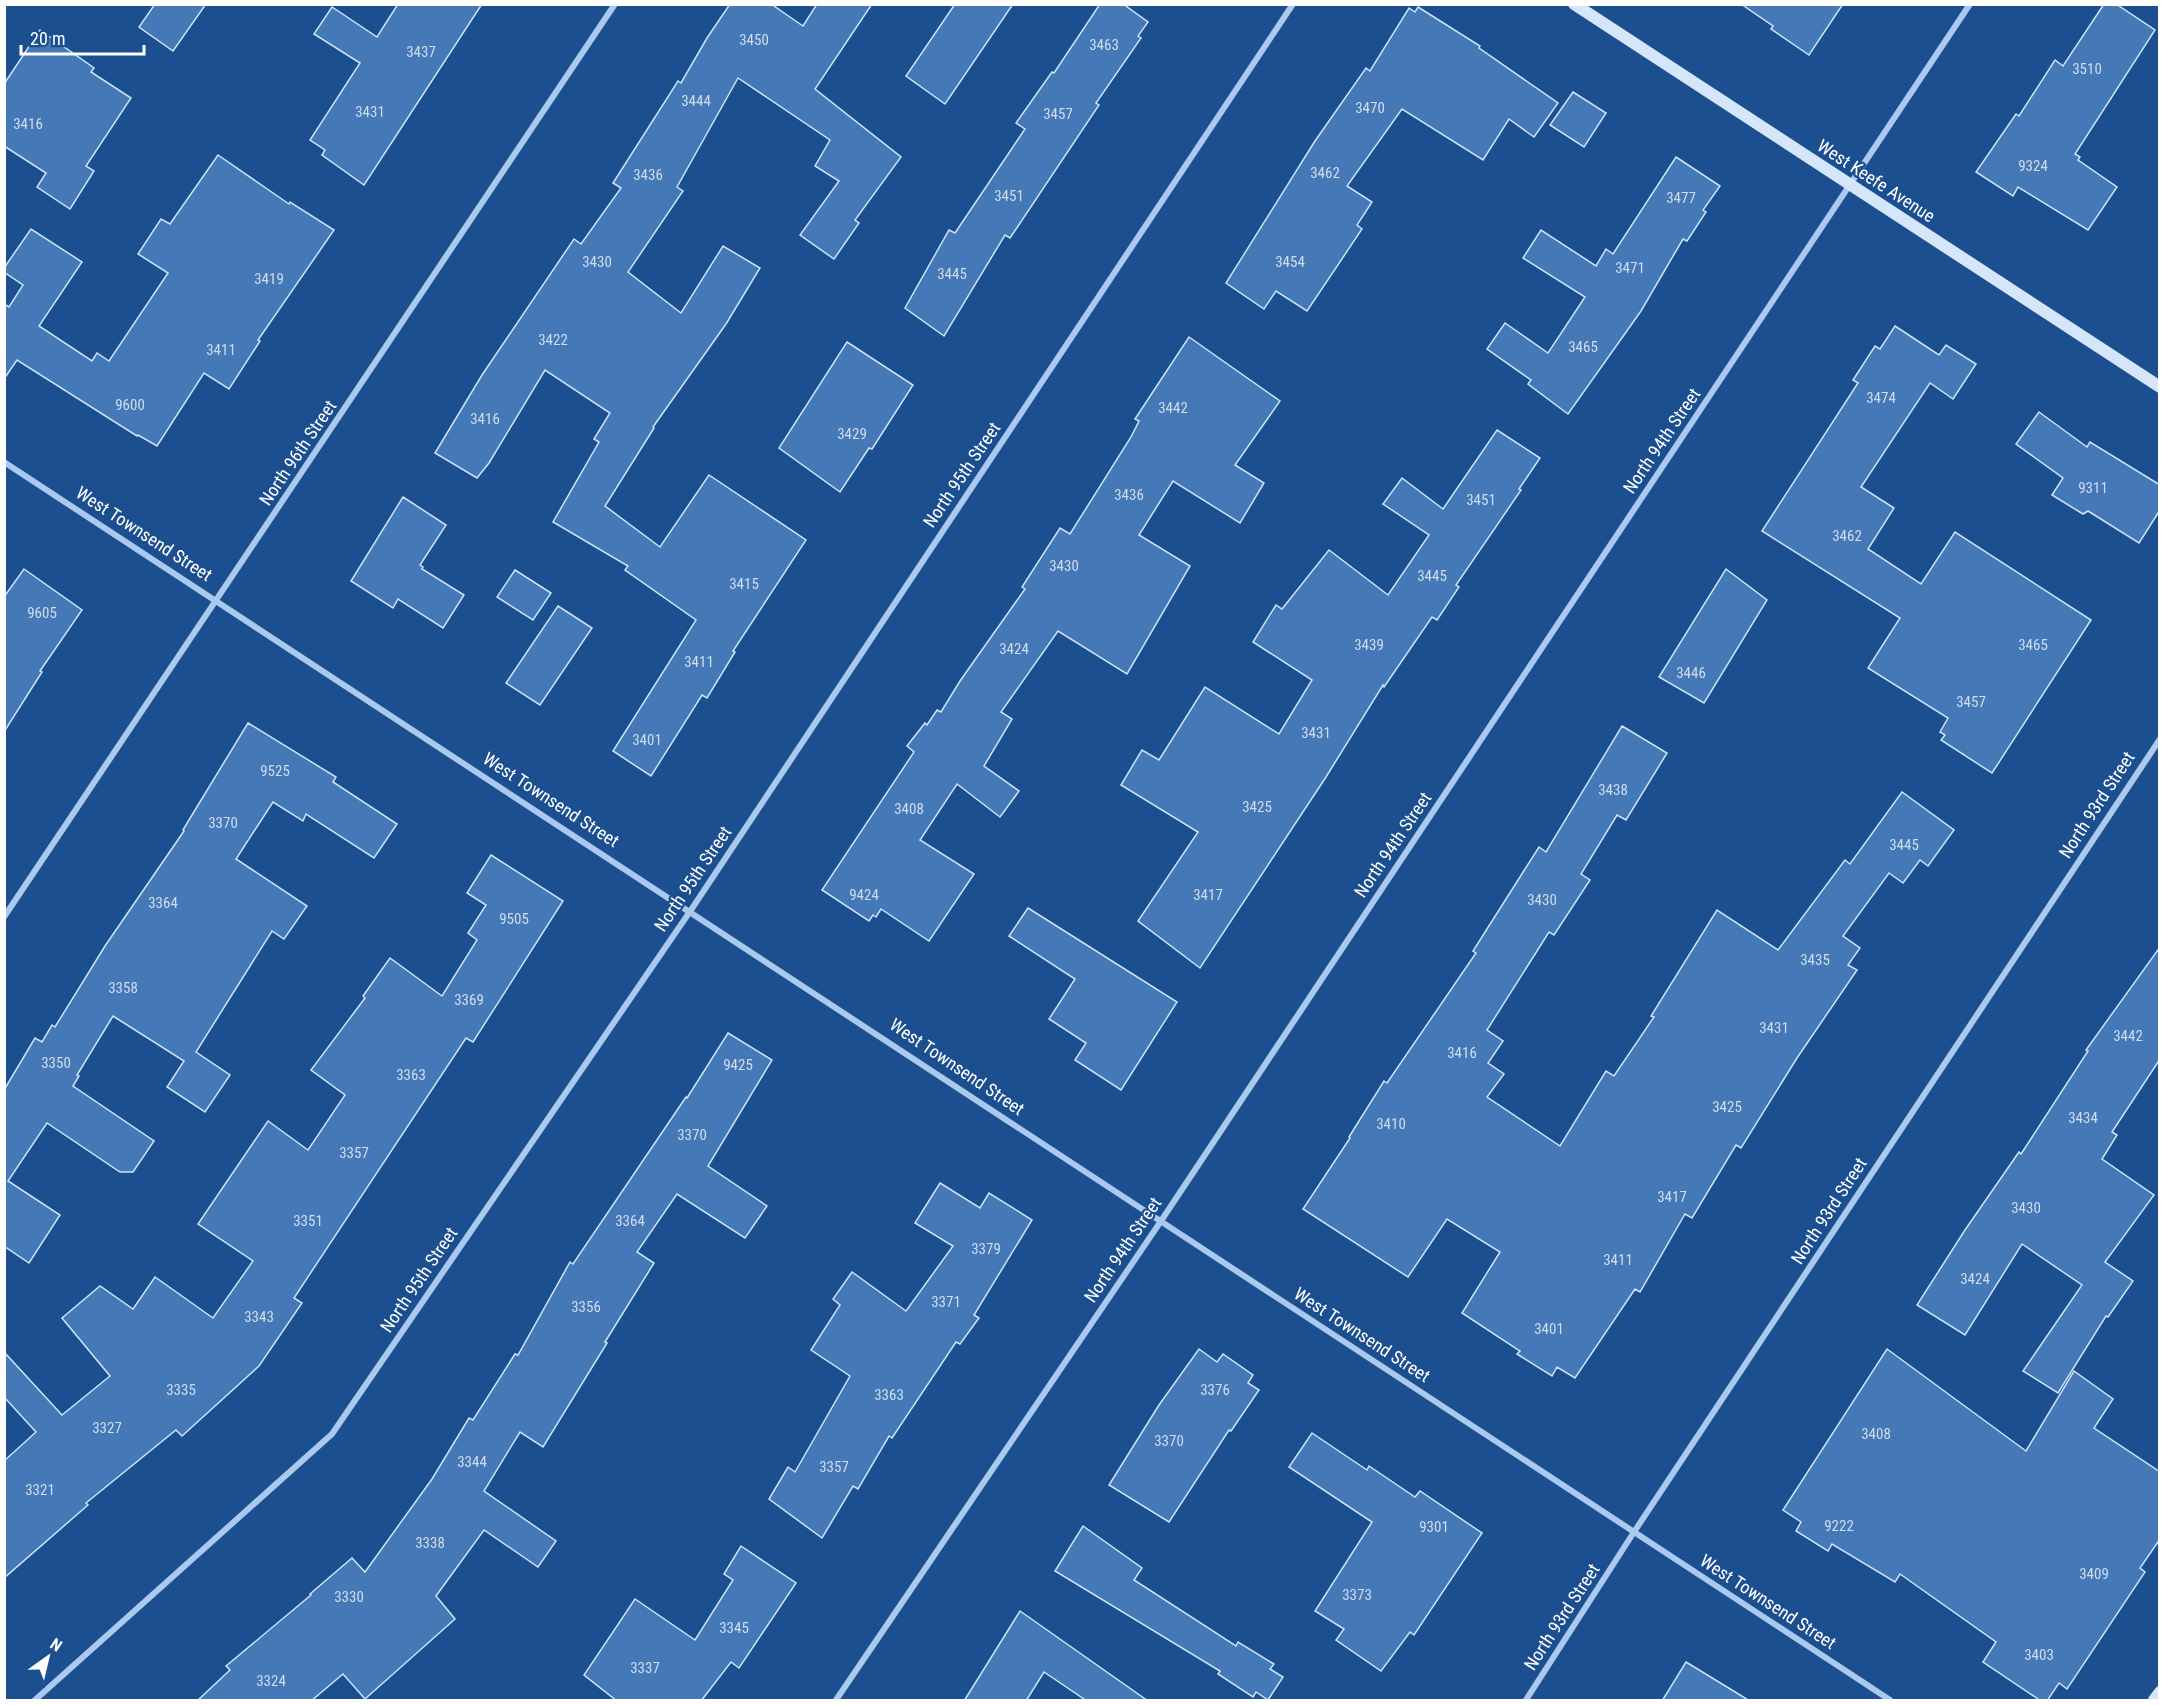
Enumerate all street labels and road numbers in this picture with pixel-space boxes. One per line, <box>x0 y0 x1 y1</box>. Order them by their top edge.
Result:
street label: West Keefe Avenue <box>1814 135 1939 226</box>
street label: North 94th Street <box>1619 384 1705 497</box>
street label: North 96th Street <box>255 396 341 509</box>
street label: North 95th Street <box>919 418 1005 531</box>
street label: West Townsend Street <box>72 482 216 585</box>
street label: West Townsend Street <box>479 748 623 851</box>
street label: North 93rd Street <box>2054 748 2139 862</box>
street label: North 94th Street <box>1350 788 1436 901</box>
street label: North 95th Street <box>650 822 736 935</box>
street label: West Townsend Street <box>886 1014 1029 1119</box>
street label: North 93rd Street <box>1786 1154 1871 1268</box>
street label: North 94th Street <box>1080 1193 1166 1306</box>
street label: North 95th Street <box>376 1223 462 1336</box>
street label: West Townsend Street <box>1290 1283 1434 1386</box>
street label: West Townsend Street <box>1696 1550 1840 1653</box>
street label: North 93rd Street <box>1519 1560 1604 1674</box>

